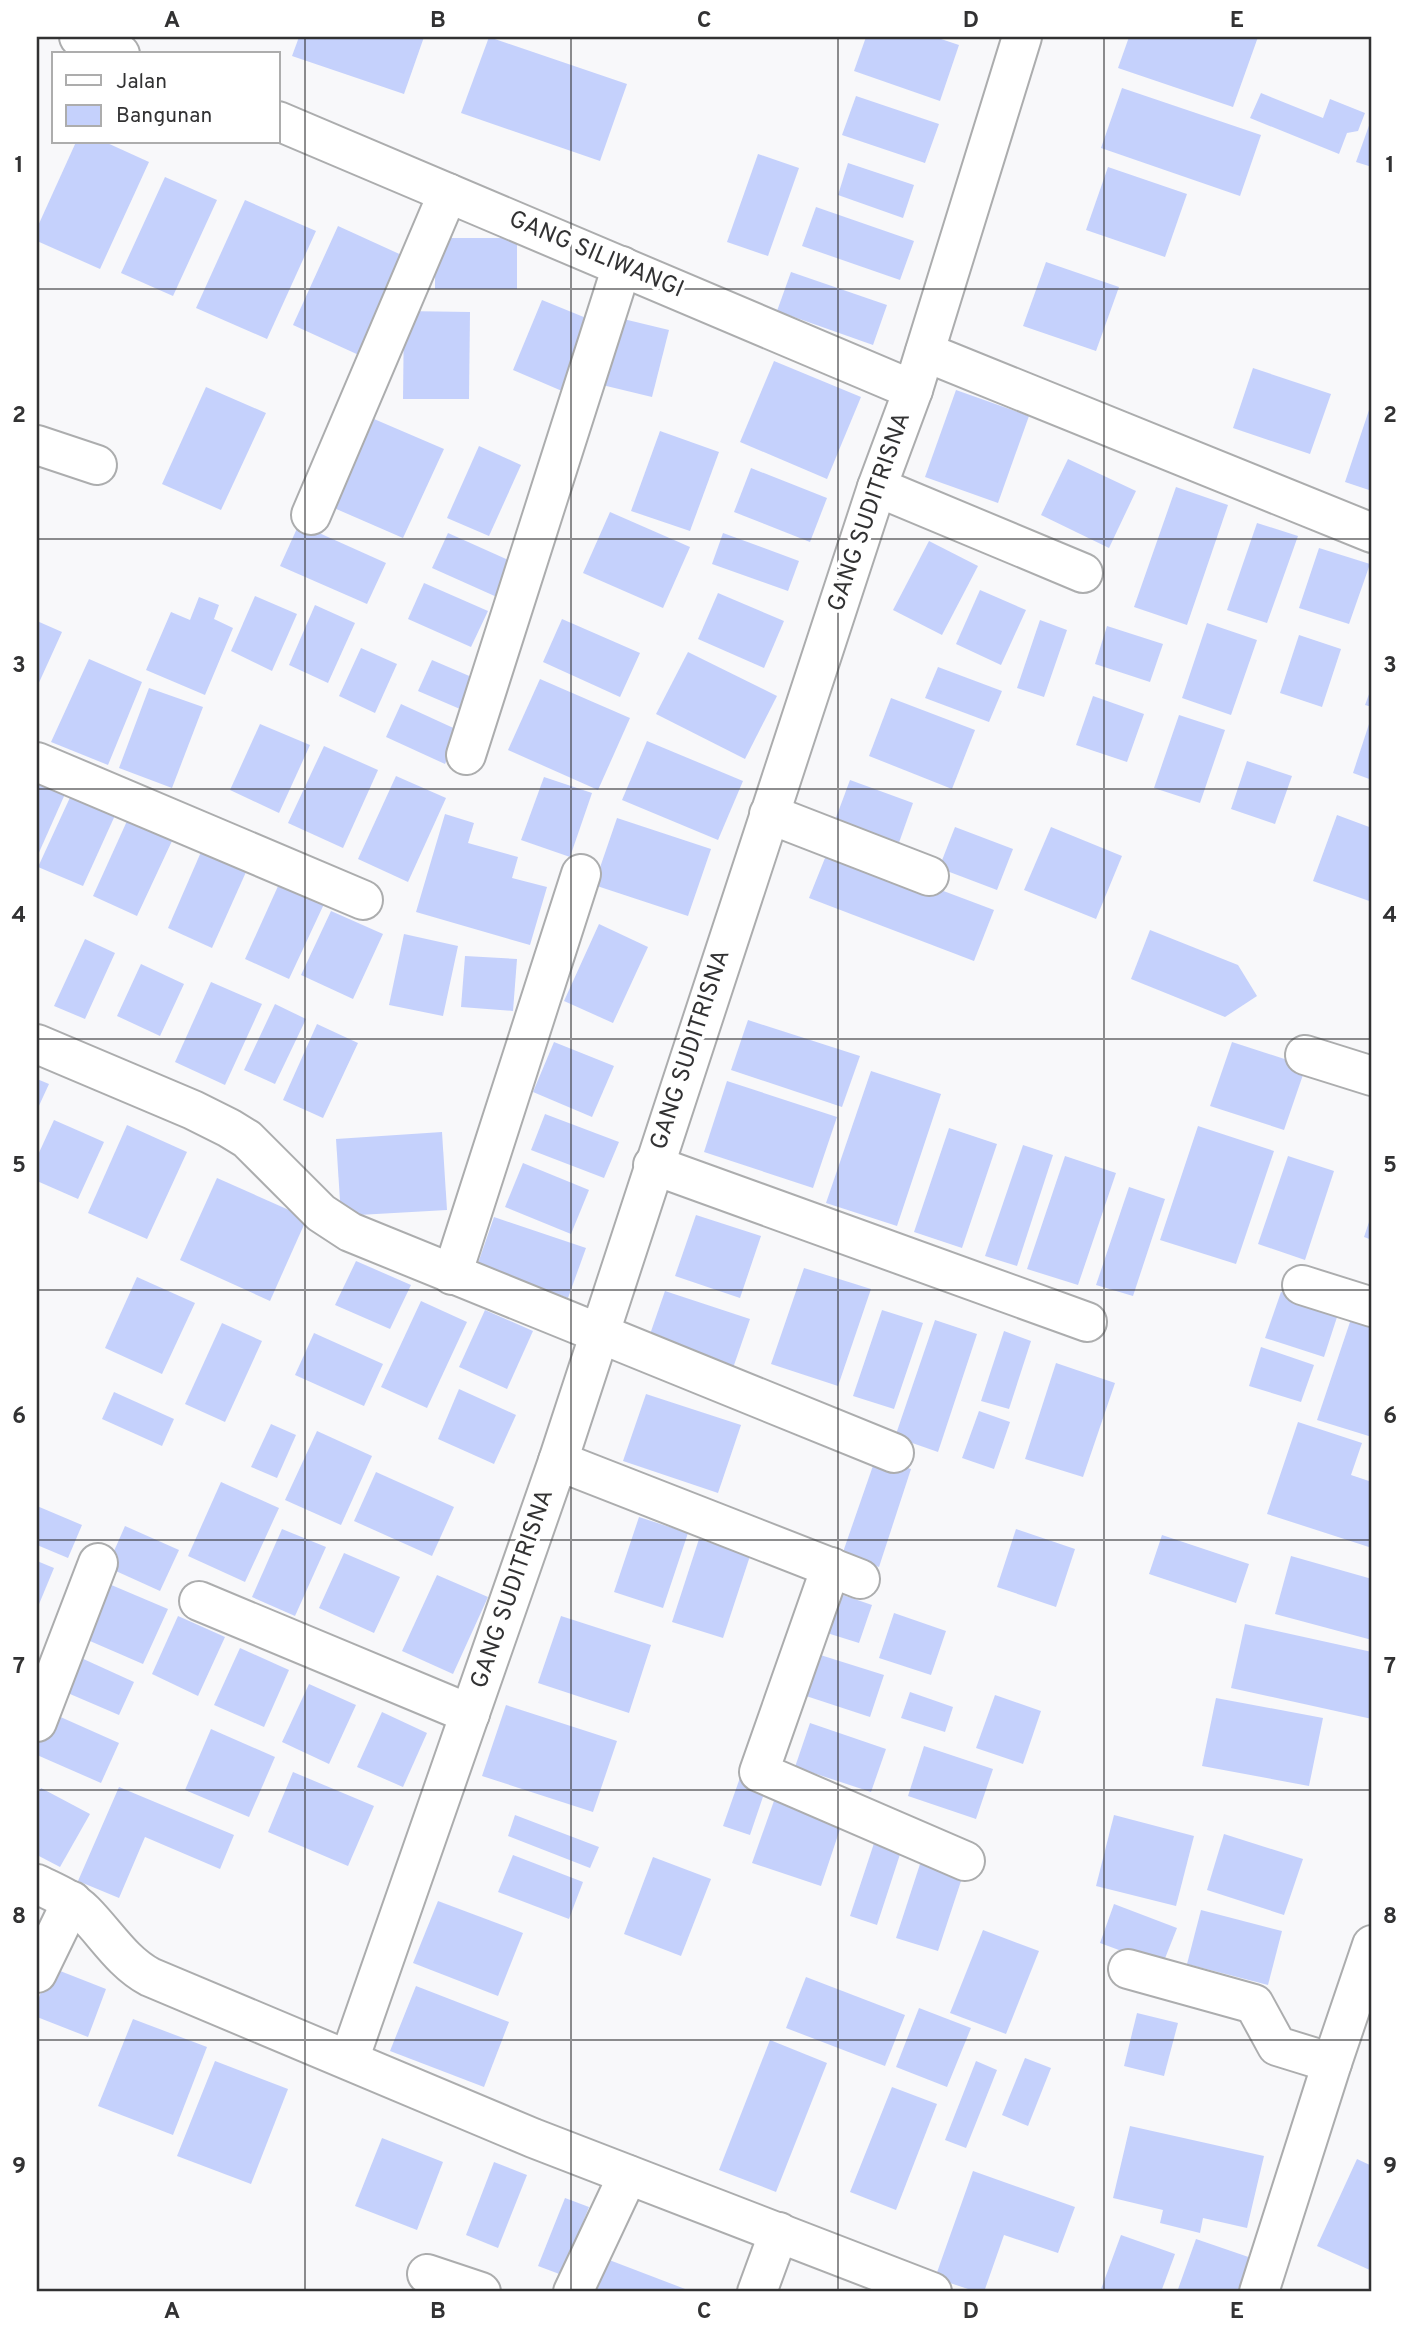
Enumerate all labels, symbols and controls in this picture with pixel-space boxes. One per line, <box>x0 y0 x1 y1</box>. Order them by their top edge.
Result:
text: A <box>164 7 180 36</box>
text: B <box>430 7 446 36</box>
text: C <box>697 7 711 36</box>
text: D <box>963 7 979 36</box>
text: E <box>1230 7 1244 36</box>
legend <box>52 52 280 144</box>
text: Jalan <box>116 69 167 96</box>
text: Bangunan <box>116 103 212 130</box>
text: 1 <box>14 152 24 181</box>
text: 1 <box>1385 152 1395 181</box>
street label: GANG SILIWANGI <box>504 205 688 305</box>
text: 2 <box>12 402 26 431</box>
text: 2 <box>1383 402 1397 431</box>
street label: GANG SUDITRISNA <box>822 408 918 616</box>
text: 3 <box>12 652 26 681</box>
text: 3 <box>1383 652 1397 681</box>
text: 4 <box>12 902 26 931</box>
text: 4 <box>1383 902 1397 931</box>
street label: GANG SUDITRISNA <box>644 946 738 1154</box>
text: 5 <box>12 1152 26 1181</box>
text: 5 <box>1383 1152 1397 1181</box>
text: 6 <box>12 1403 26 1432</box>
text: 6 <box>1383 1403 1397 1432</box>
street label: GANG SUDITRISNA <box>465 1485 561 1693</box>
text: 7 <box>13 1653 25 1682</box>
text: 7 <box>1384 1653 1396 1682</box>
text: 8 <box>12 1903 26 1932</box>
text: 8 <box>1383 1903 1397 1932</box>
text: 9 <box>12 2153 26 2182</box>
text: 9 <box>1383 2153 1397 2182</box>
text: A <box>164 2298 180 2327</box>
text: B <box>430 2298 446 2327</box>
text: C <box>697 2298 711 2327</box>
text: D <box>963 2298 979 2327</box>
text: E <box>1230 2298 1244 2327</box>

